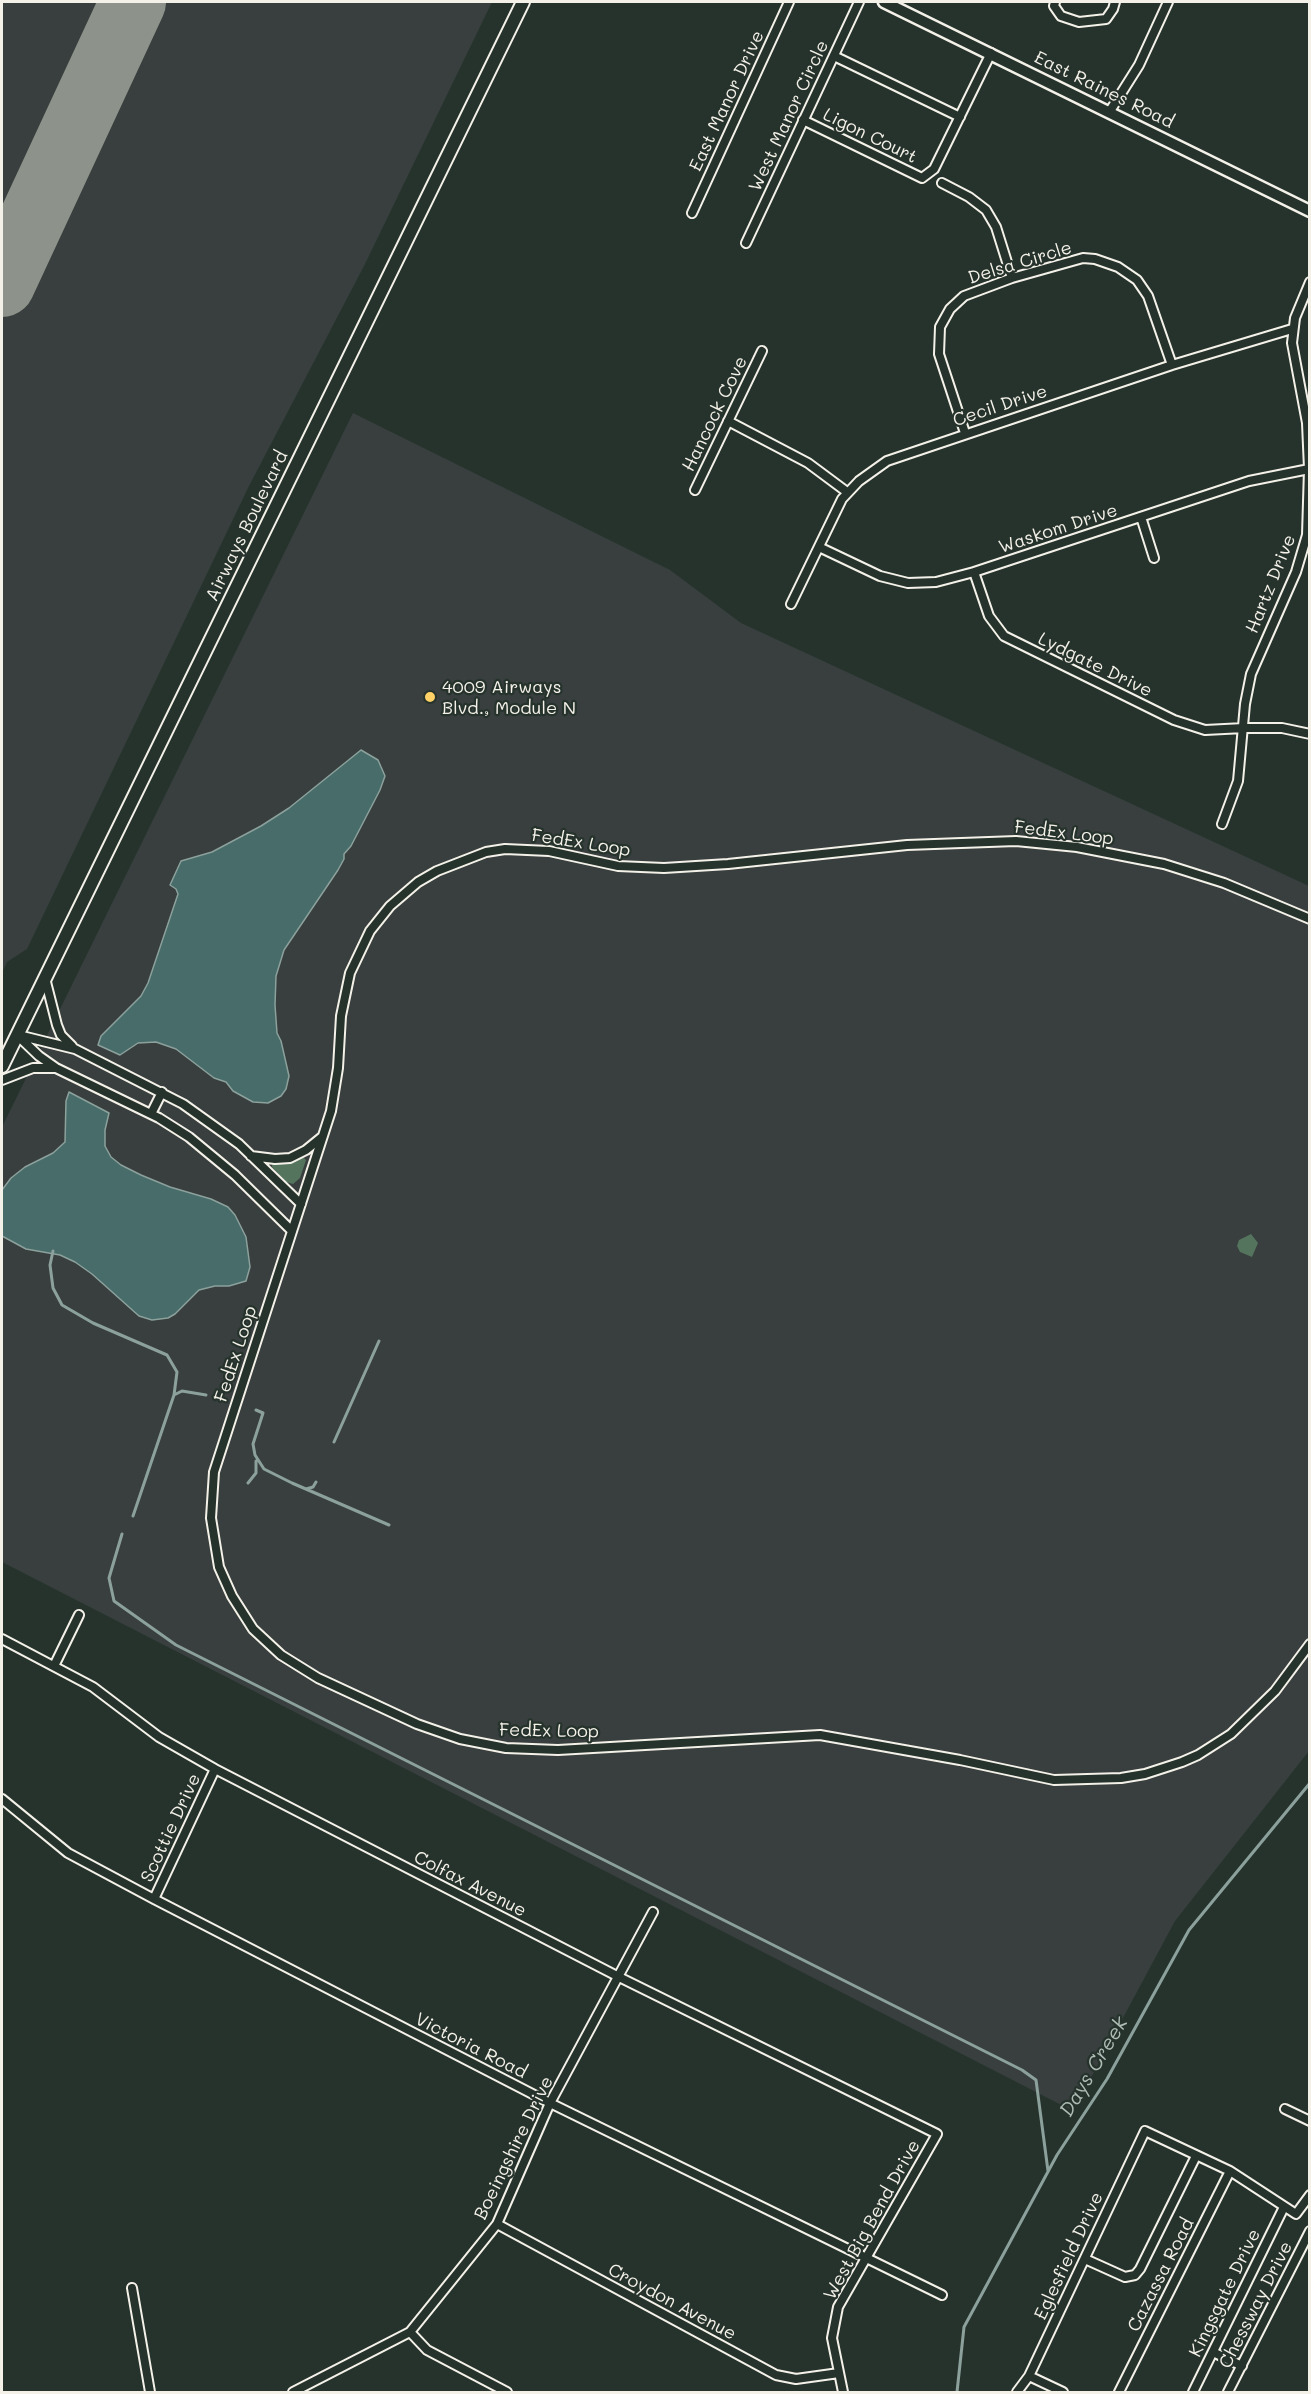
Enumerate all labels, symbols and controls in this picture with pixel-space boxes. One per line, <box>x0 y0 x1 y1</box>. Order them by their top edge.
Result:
street label: East Manor Drive <box>685 27 769 175</box>
street label: West Manor Circle <box>745 37 833 195</box>
street label: East Raines Road <box>1031 47 1177 133</box>
street label: Ligon Court <box>819 104 921 168</box>
street label: Delsa Circle <box>965 237 1075 289</box>
street label: Hancock Cove <box>678 353 752 475</box>
street label: Cecil Drive <box>950 381 1050 431</box>
street label: Airways Boulevard <box>201 447 293 605</box>
street label: Waskom Drive <box>996 500 1120 558</box>
street label: Hartz Drive <box>1241 532 1301 636</box>
street label: Lydgate Drive <box>1034 628 1156 702</box>
place label: 4009 Airways Blvd., Module N <box>442 676 576 718</box>
marker: 4009 Airways Blvd., Module N <box>423 690 437 704</box>
street label: FedEx Loop <box>1013 816 1115 850</box>
street label: FedEx Loop <box>530 825 632 861</box>
street label: FedEx Loop <box>210 1303 262 1405</box>
street label: FedEx Loop <box>499 1719 599 1743</box>
street label: Scottie Drive <box>136 1770 206 1886</box>
street label: Colfax Avenue <box>410 1846 530 1922</box>
street label: Victoria Road <box>411 2009 531 2083</box>
water label: Days Creek <box>1055 2013 1133 2121</box>
street label: Boeingshire Drive <box>470 2073 558 2223</box>
street label: West Big Bend Drive <box>819 2136 925 2304</box>
street label: Eglesfield Drive <box>1030 2189 1108 2323</box>
street label: Cazassa Road <box>1123 2215 1199 2335</box>
street label: Kingsgate Drive <box>1185 2226 1265 2360</box>
street label: Chessway Drive <box>1215 2238 1297 2372</box>
street label: Croydon Avenue <box>604 2259 740 2345</box>

